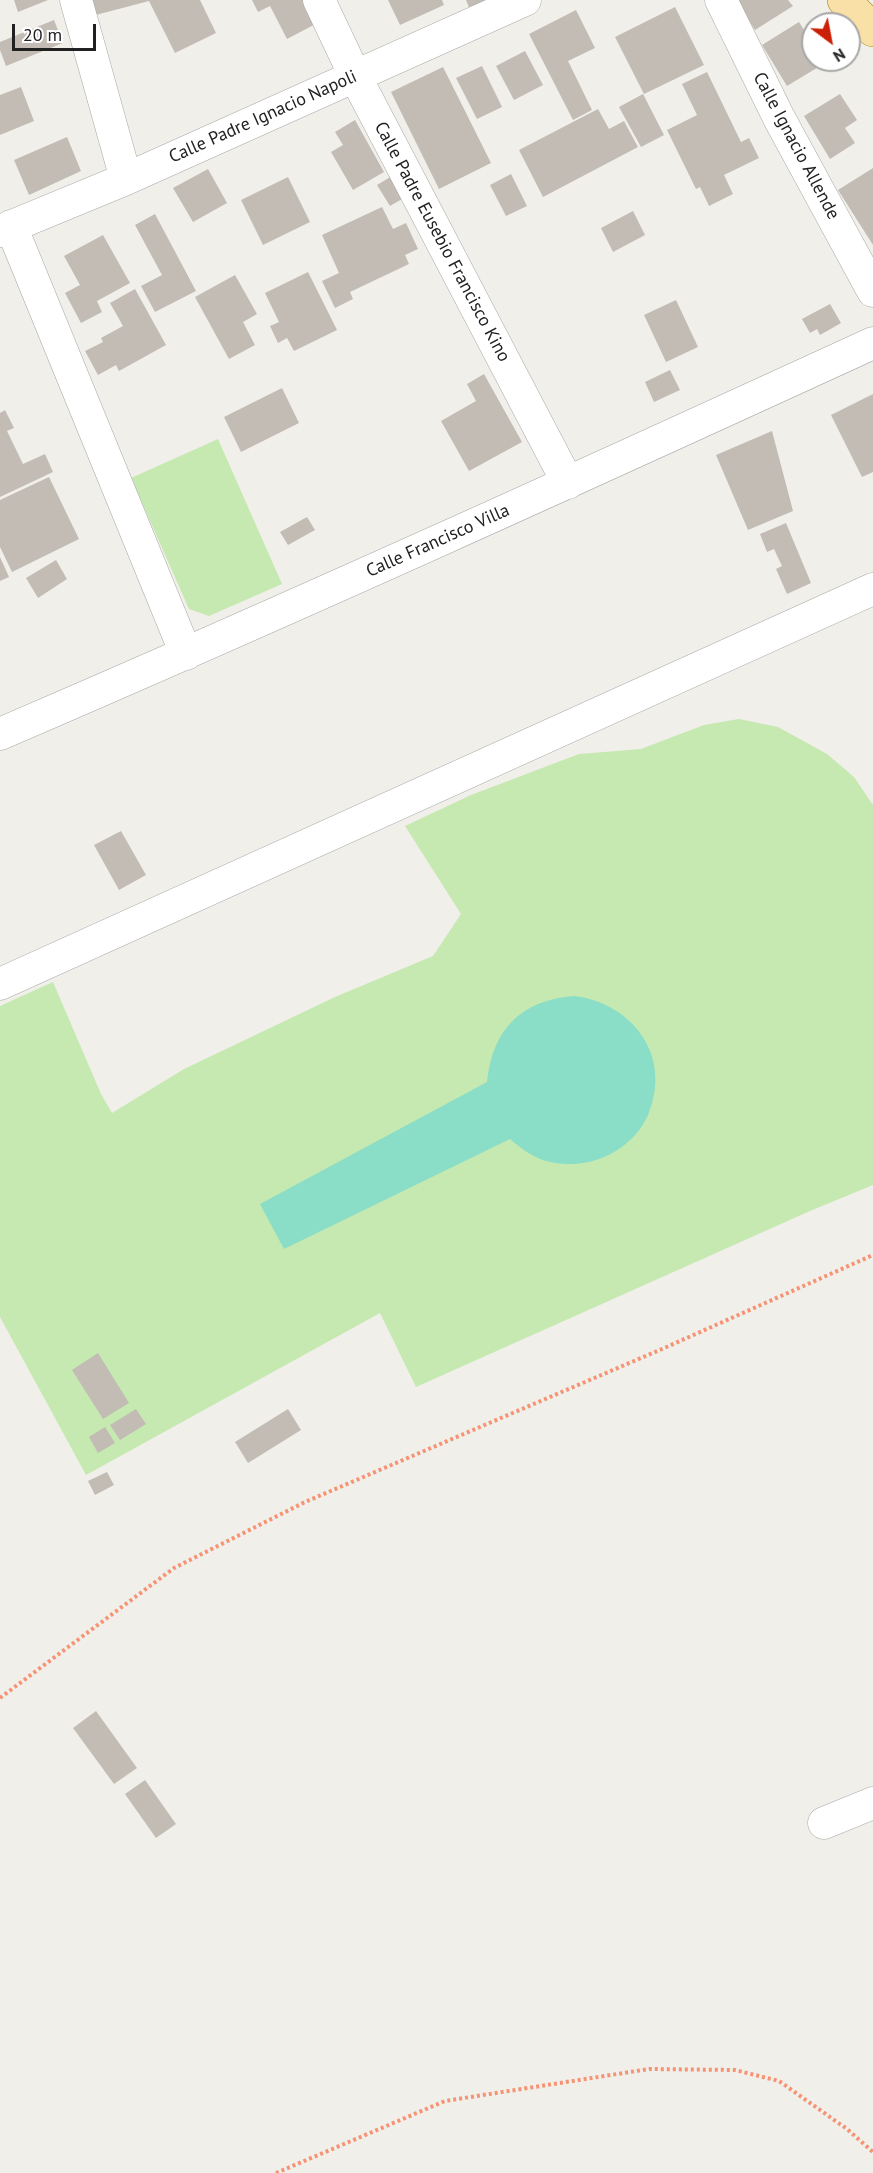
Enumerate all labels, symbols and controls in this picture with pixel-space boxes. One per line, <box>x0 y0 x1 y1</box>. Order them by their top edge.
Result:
scale bar <box>15 12 99 50</box>
north arrow <box>801 12 861 72</box>
text: 20 m <box>23 23 62 46</box>
text: N <box>830 44 849 67</box>
street label: Calle Padre Ignacio Napoli <box>166 66 360 168</box>
street label: Calle Ignacio Allende <box>748 69 844 223</box>
street label: Calle Padre Eusebio Francisco Kino <box>369 118 515 366</box>
street label: Calle Francisco Villa <box>363 500 513 582</box>

